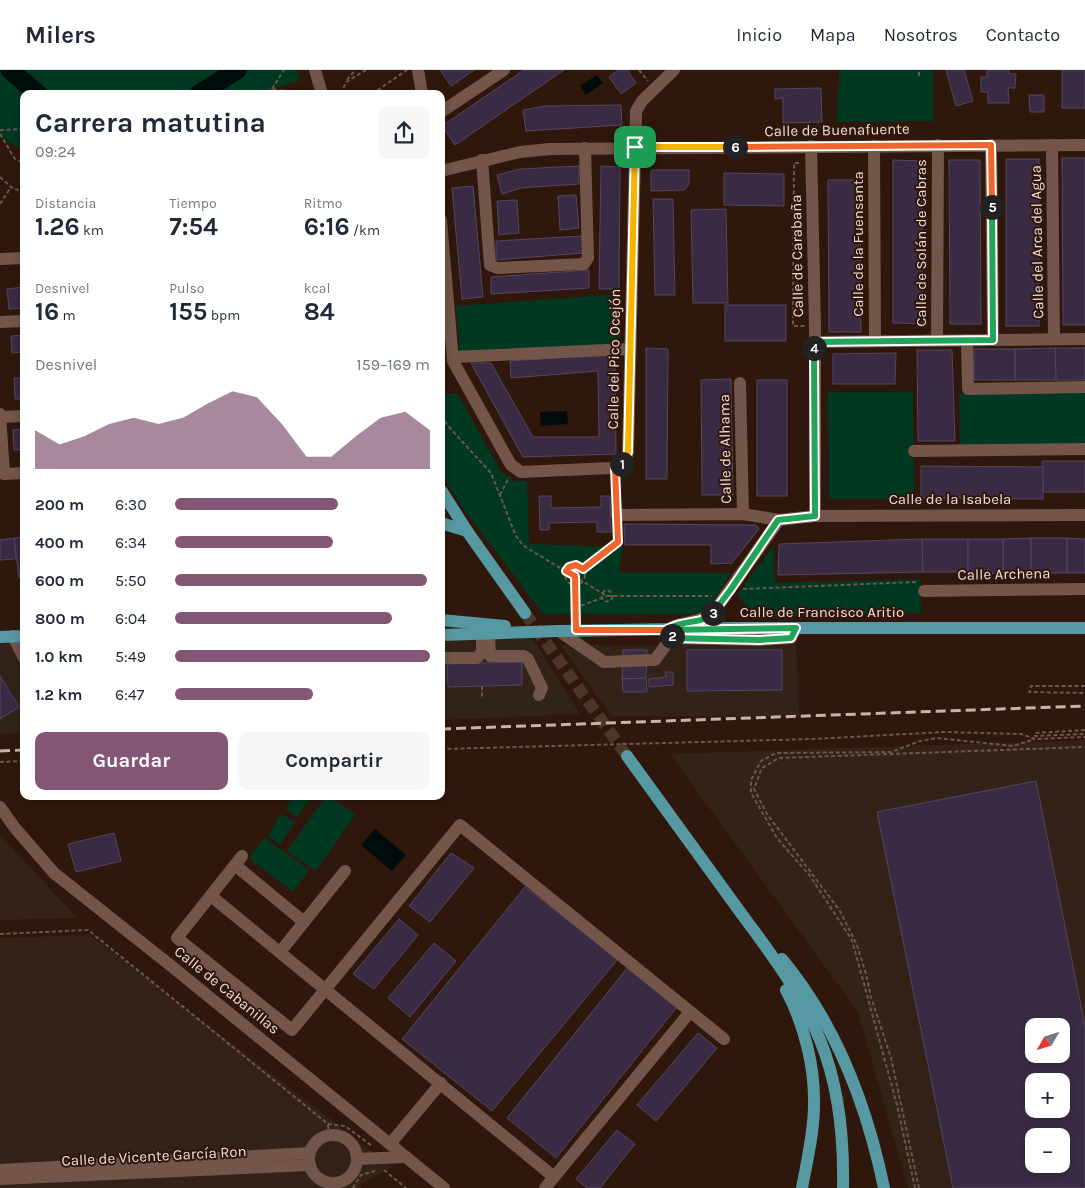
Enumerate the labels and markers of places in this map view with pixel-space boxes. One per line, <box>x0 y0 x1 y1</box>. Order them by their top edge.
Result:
pin <box>614 126 656 168</box>
pin: 6 <box>722 134 748 160</box>
pin: 5 <box>980 194 1004 220</box>
pin: 4 <box>802 336 826 360</box>
pin: 1 <box>610 452 634 476</box>
pin: 3 <box>700 600 726 626</box>
pin: 2 <box>660 624 684 648</box>

